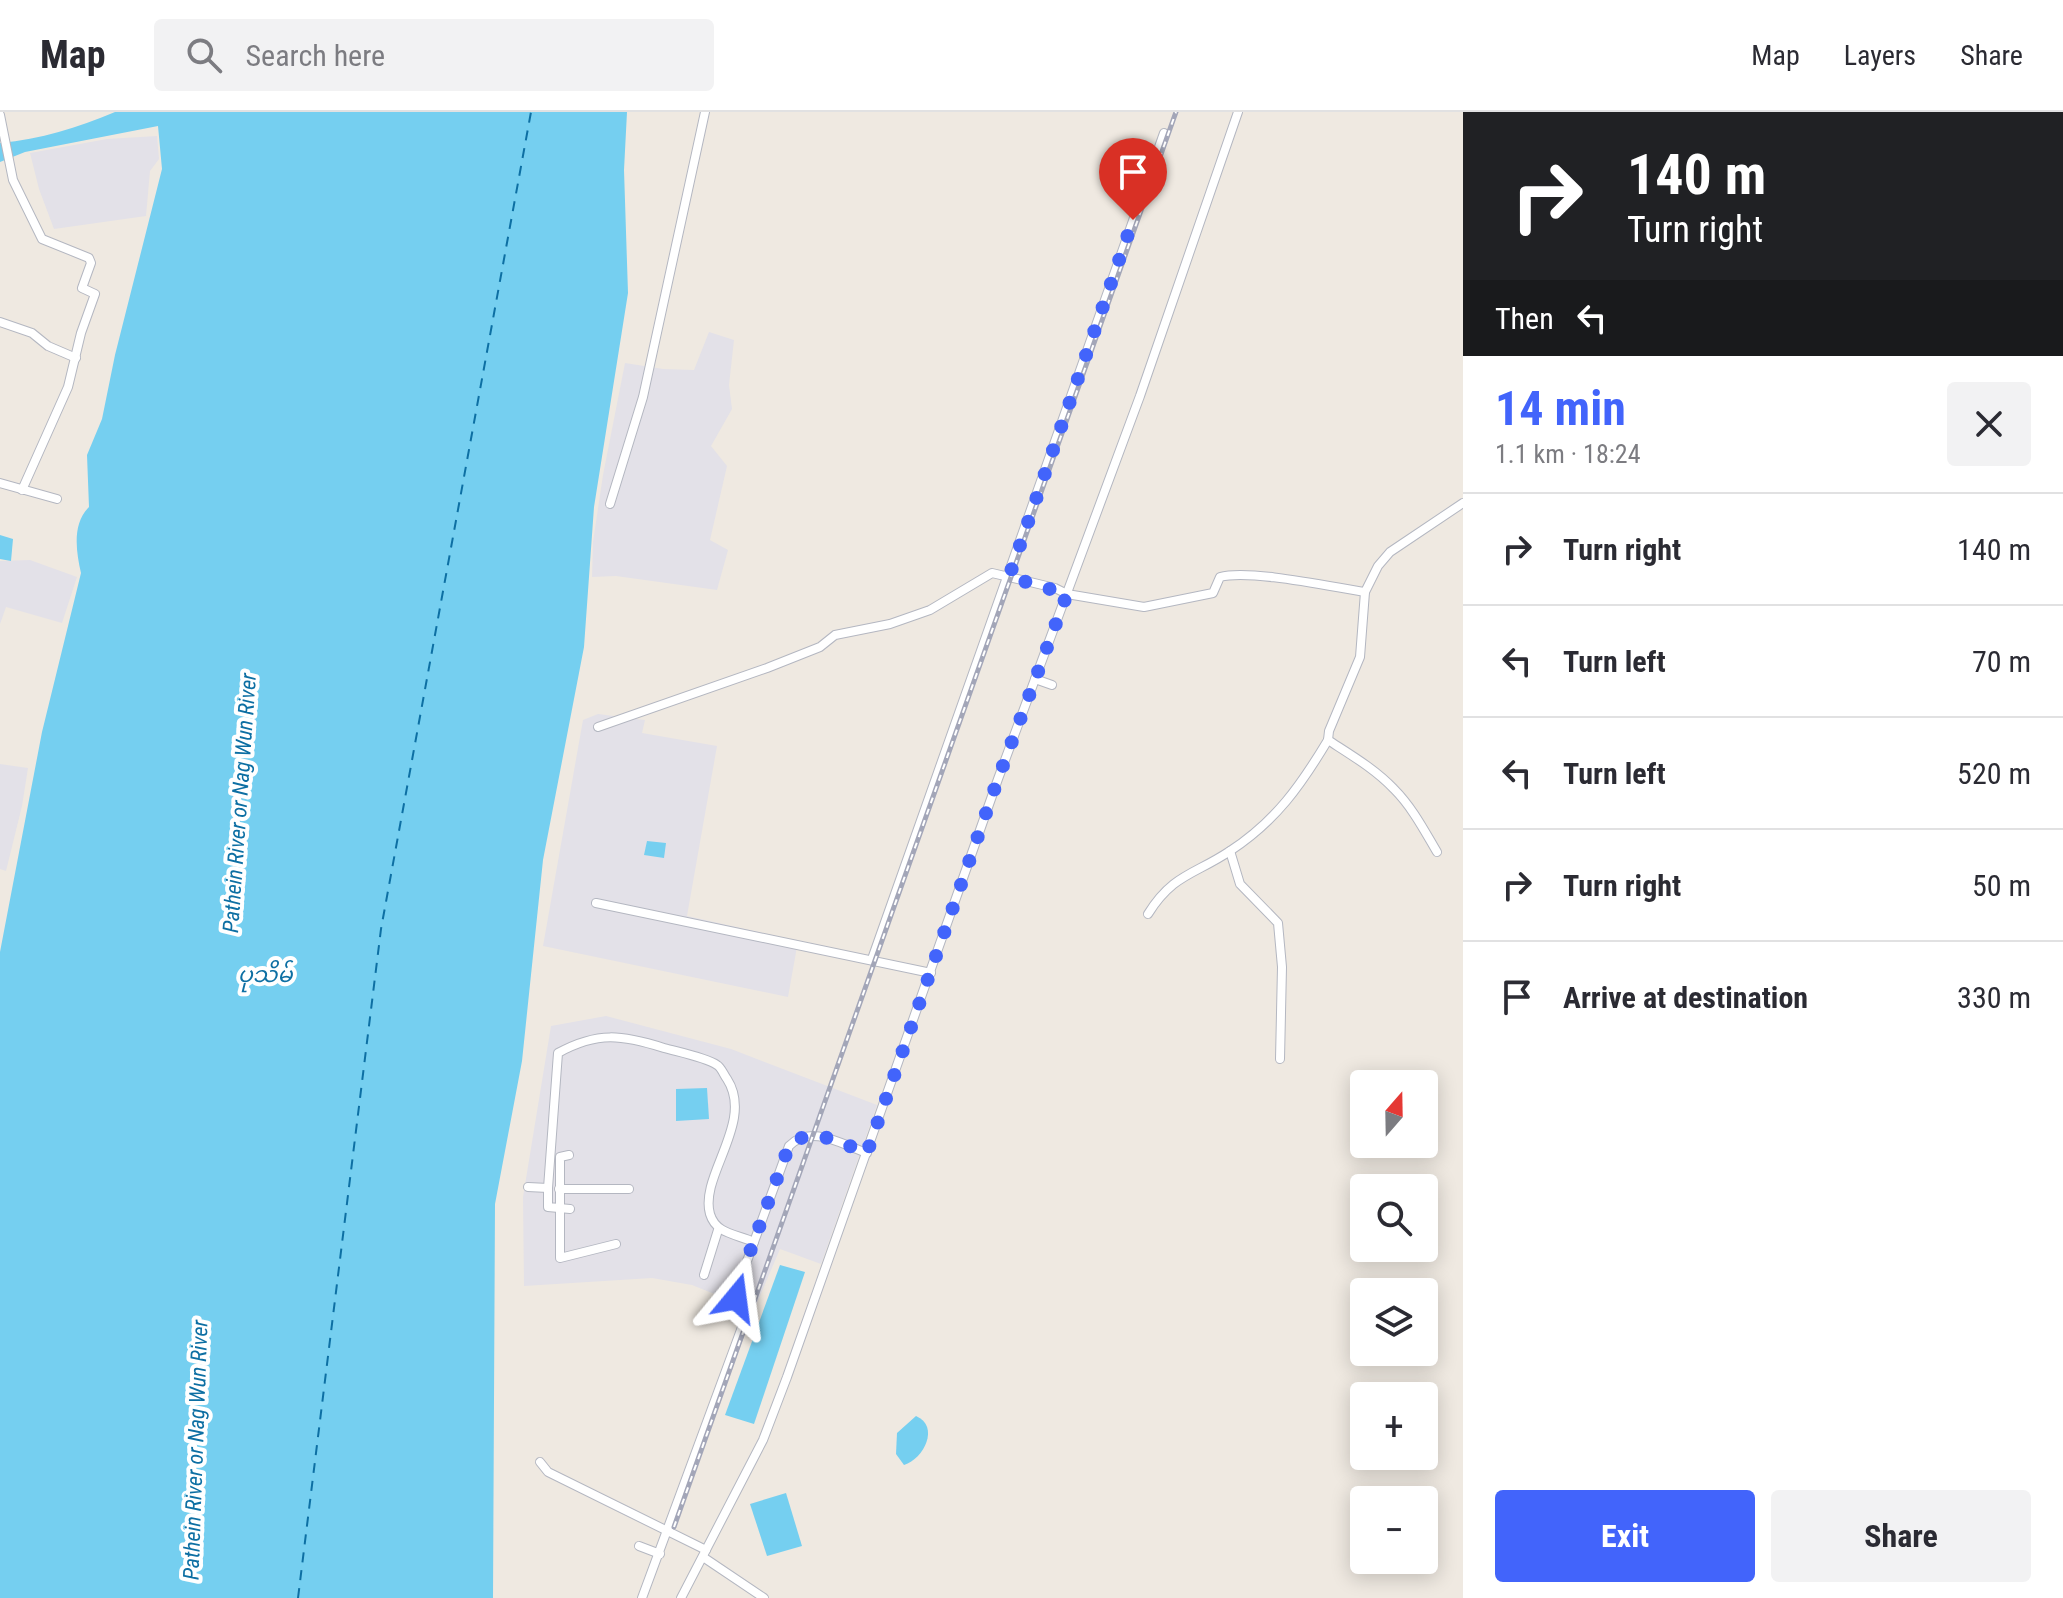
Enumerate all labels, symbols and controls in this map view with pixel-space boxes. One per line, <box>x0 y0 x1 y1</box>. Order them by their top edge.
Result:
search box <box>154 19 714 91</box>
text: Map <box>40 33 106 77</box>
icon: search <box>182 33 226 77</box>
text: Search here <box>246 38 385 73</box>
text: Map <box>1751 39 1800 72</box>
text: Layers <box>1844 39 1916 72</box>
text: Share <box>1960 39 2023 72</box>
pin <box>1099 138 1167 220</box>
text: 140 m <box>1627 142 1766 208</box>
icon: right <box>1495 144 1599 248</box>
icon: arrive <box>1111 150 1155 194</box>
text: Turn right <box>1627 209 1763 251</box>
icon: left <box>1570 296 1614 340</box>
text: Then <box>1495 301 1554 336</box>
text: 14 min <box>1495 380 1626 437</box>
button: close <box>1947 382 2031 466</box>
text: 1.1 km · 18:24 <box>1495 439 1640 469</box>
icon: right <box>1495 527 1539 571</box>
text: Turn right <box>1563 532 1681 567</box>
text: 140 m <box>1957 532 2031 567</box>
icon: left <box>1495 639 1539 683</box>
text: Turn left <box>1563 644 1666 679</box>
text: 70 m <box>1972 644 2031 679</box>
water label: Pathein River or Nag Wun River <box>218 672 261 934</box>
icon: left <box>1495 751 1539 795</box>
text: Turn left <box>1563 756 1666 791</box>
text: 520 m <box>1957 756 2031 791</box>
icon: right <box>1495 863 1539 907</box>
text: Turn right <box>1563 868 1681 903</box>
text: 50 m <box>1972 868 2031 903</box>
water label: ပုသိမ် <box>238 959 293 993</box>
icon: arrive <box>1495 975 1539 1019</box>
text: Arrive at destination <box>1563 980 1808 1015</box>
text: 330 m <box>1957 980 2031 1015</box>
north arrow <box>1350 1070 1438 1158</box>
map controls <box>1350 1070 1438 1574</box>
button: search <box>1350 1174 1438 1262</box>
position arrow <box>694 1256 778 1340</box>
button: layers <box>1350 1278 1438 1366</box>
water label: Pathein River or Nag Wun River <box>178 1319 213 1580</box>
button: + <box>1350 1382 1438 1470</box>
button: − <box>1350 1486 1438 1574</box>
button: Exit <box>1495 1490 1755 1582</box>
button: Share <box>1771 1490 2031 1582</box>

